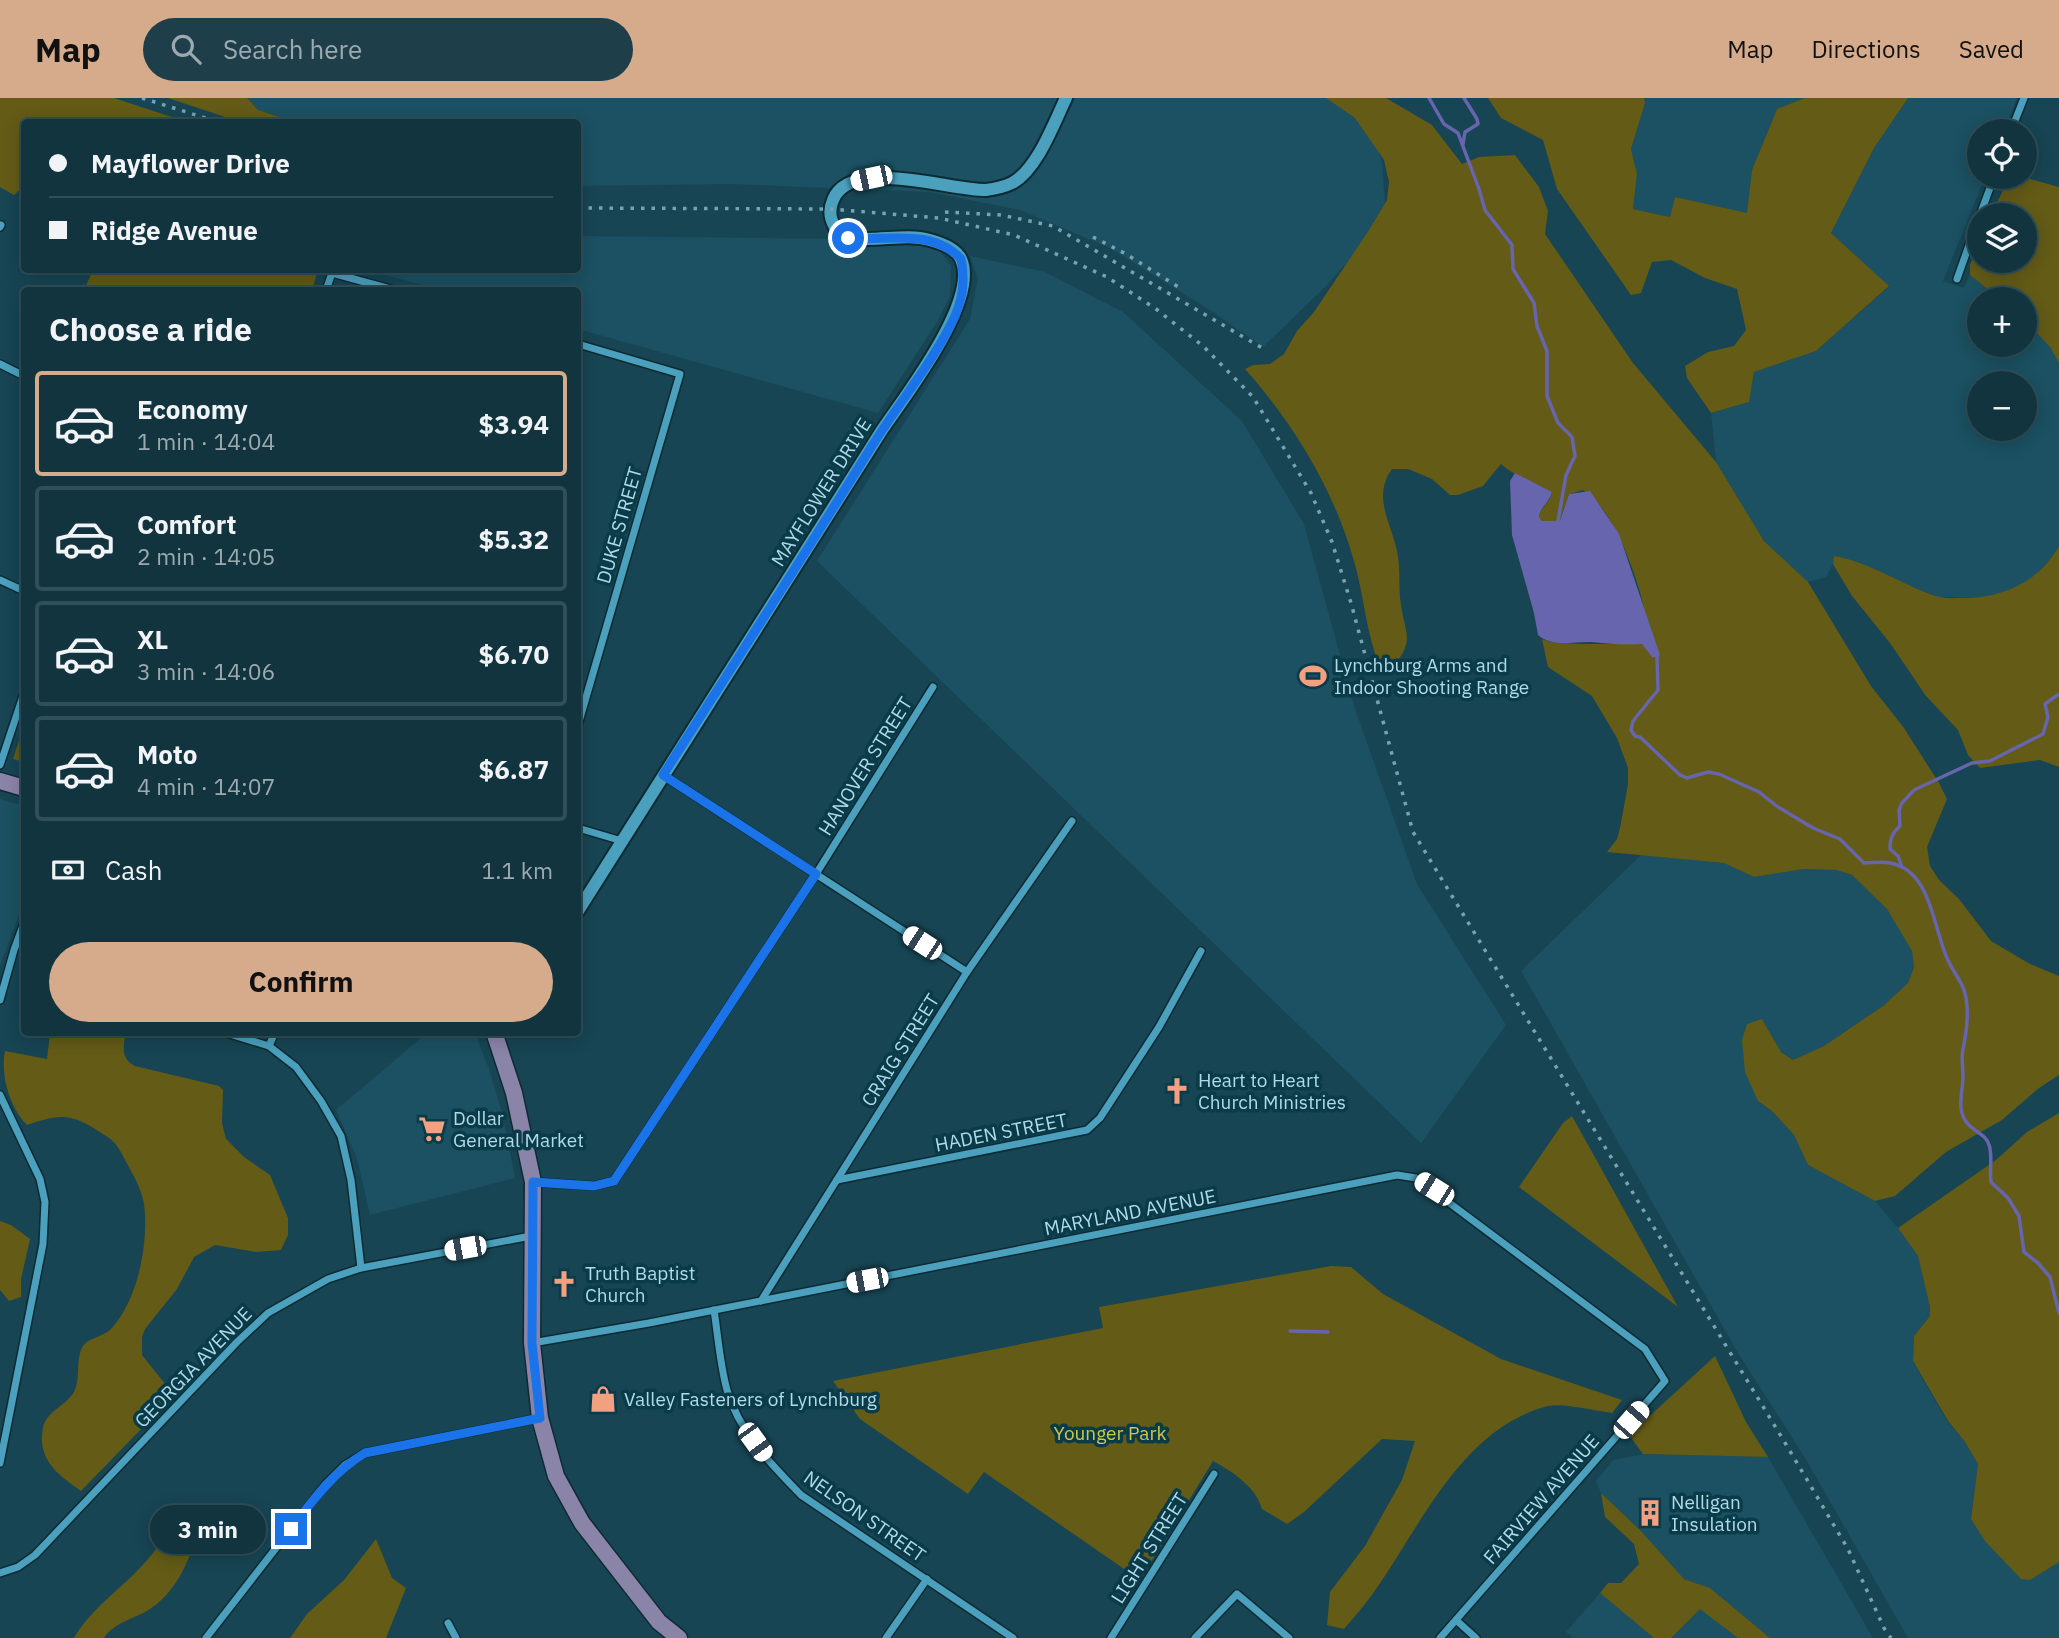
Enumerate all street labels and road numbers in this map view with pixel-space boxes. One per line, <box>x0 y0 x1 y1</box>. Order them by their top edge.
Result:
street label: MAYFLOWER DRIVE <box>766 413 876 571</box>
street label: DUKE STREET <box>591 464 647 586</box>
street label: HANOVER STREET <box>813 692 917 840</box>
street label: CRAIG STREET <box>856 989 944 1111</box>
street label: HADEN STREET <box>933 1107 1069 1157</box>
street label: MARYLAND AVENUE <box>1042 1184 1218 1240</box>
street label: GEORGIA AVENUE <box>129 1302 257 1432</box>
street label: FAIRVIEW AVENUE <box>1478 1429 1604 1569</box>
street label: NELSON STREET <box>799 1465 931 1567</box>
street label: LIGHT STREET <box>1105 1488 1193 1608</box>

